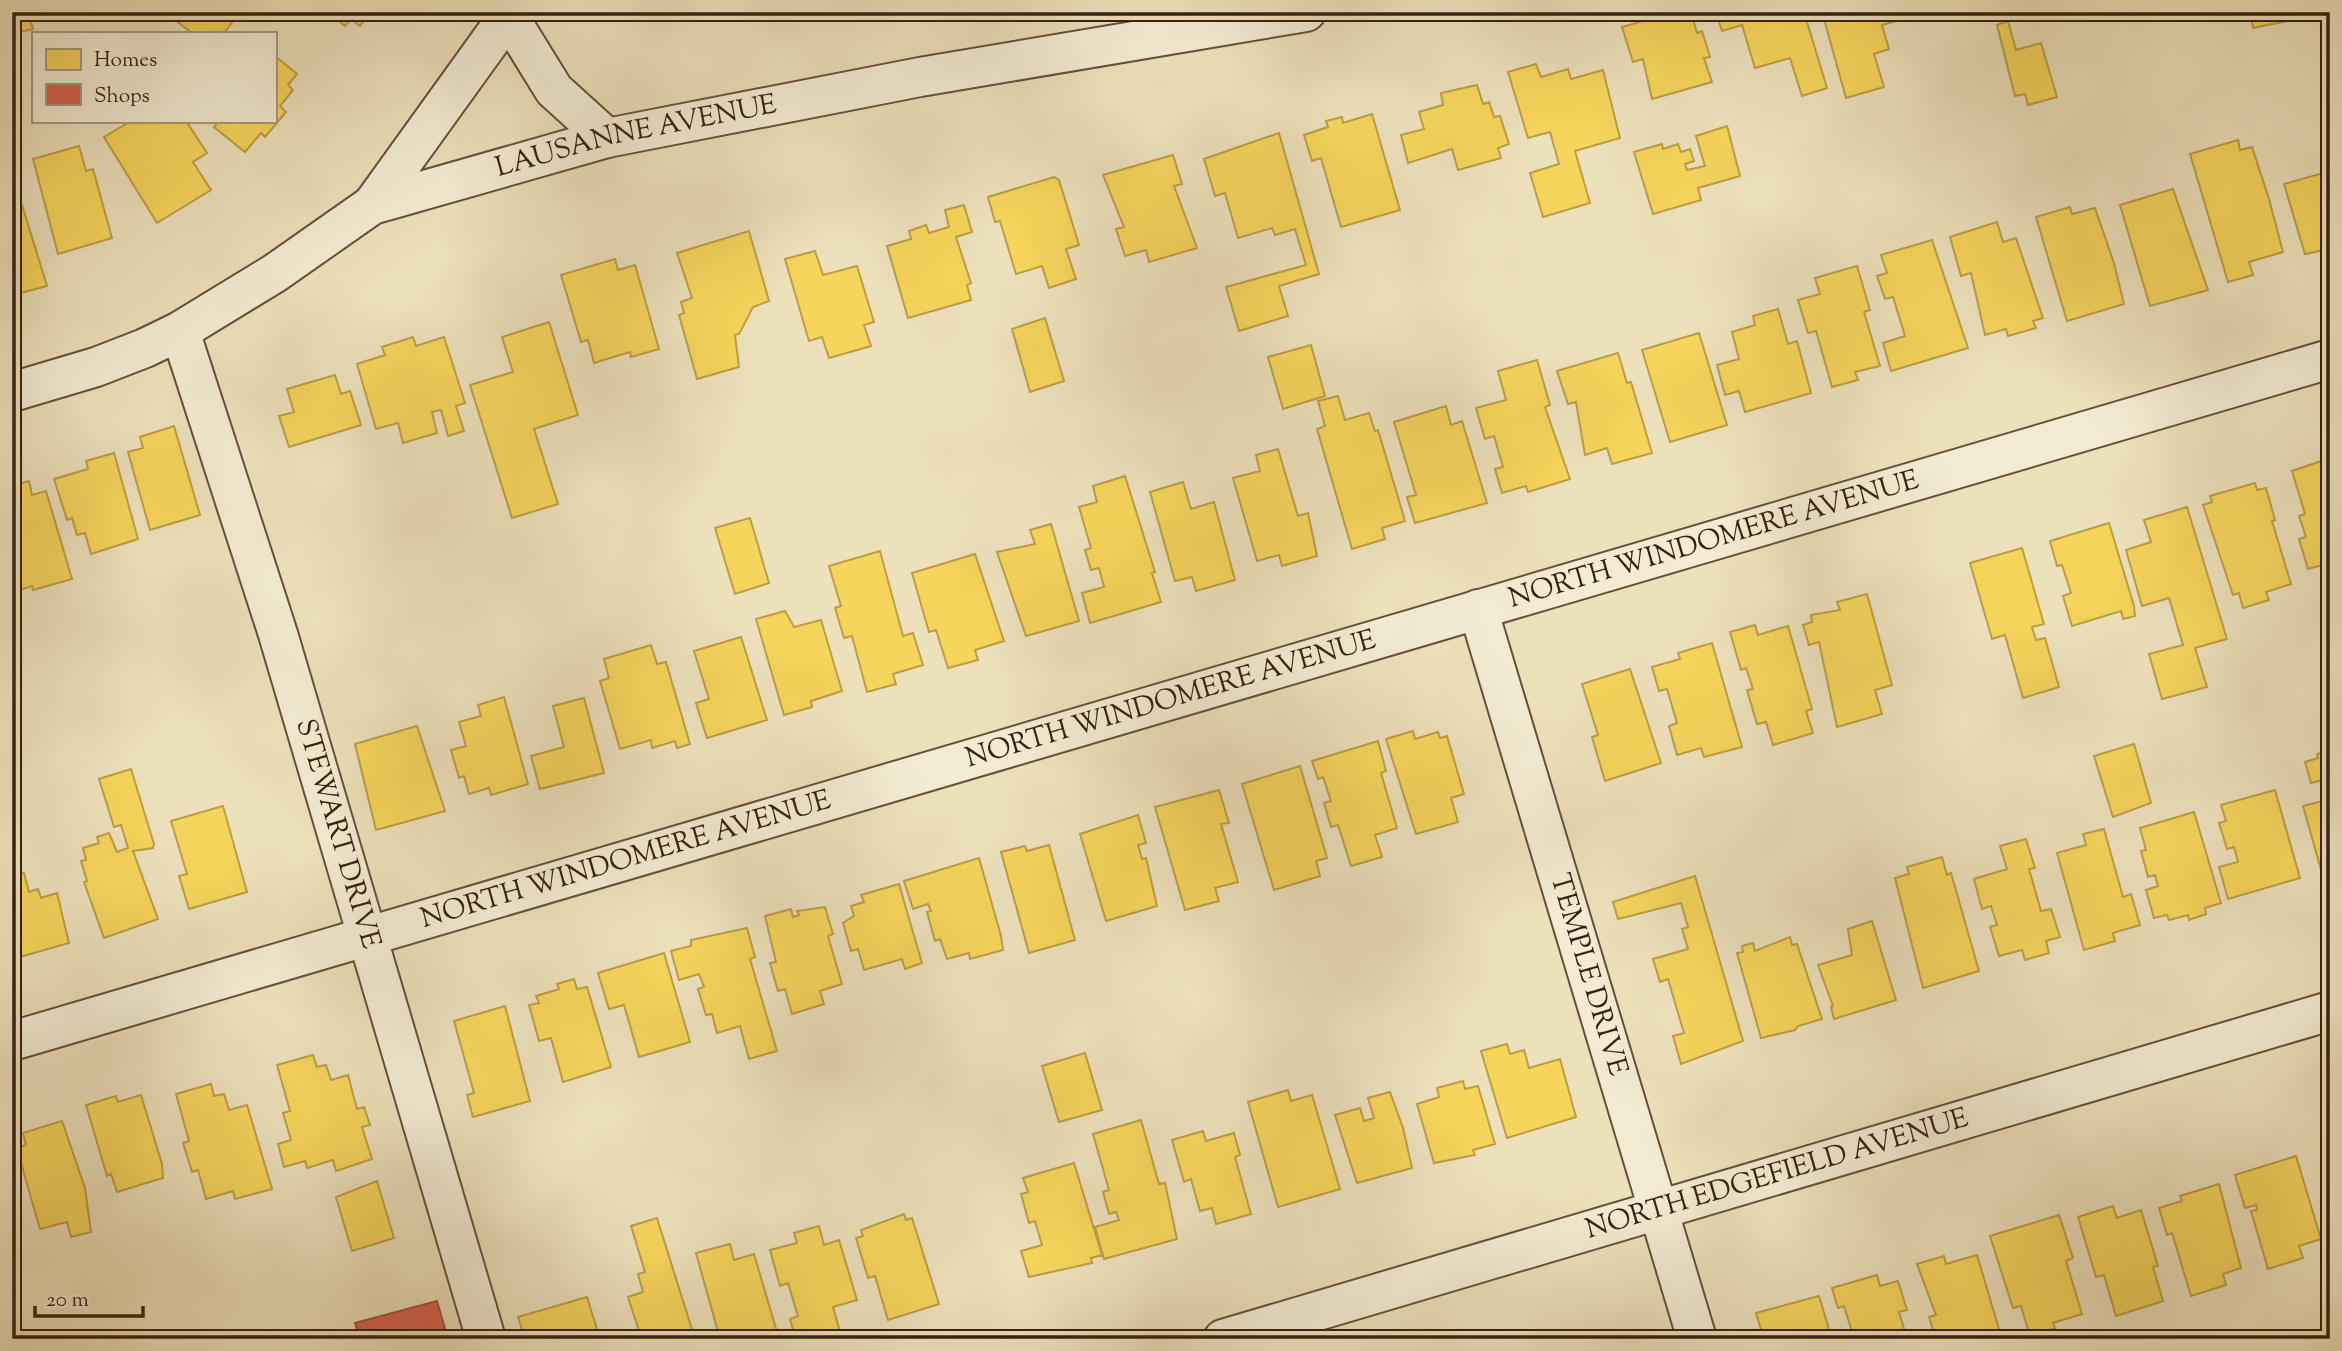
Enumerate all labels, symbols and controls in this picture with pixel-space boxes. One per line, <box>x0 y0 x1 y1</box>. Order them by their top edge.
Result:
legend <box>32 32 276 122</box>
text: Homes <box>94 46 157 76</box>
text: Shops <box>94 82 150 112</box>
street label: LAUSANNE AVENUE <box>491 85 780 189</box>
street label: NORTH WINDOMERE AVENUE <box>1504 461 1924 620</box>
street label: NORTH WINDOMERE AVENUE <box>961 621 1381 779</box>
street label: STEWART DRIVE <box>284 714 390 954</box>
street label: NORTH WINDOMERE AVENUE <box>416 781 836 940</box>
street label: TEMPLE DRIVE <box>1539 869 1637 1081</box>
street label: NORTH EDGEFIELD AVENUE <box>1581 1099 1974 1250</box>
scale bar <box>35 1274 144 1318</box>
text: 20 m <box>46 1286 89 1316</box>

